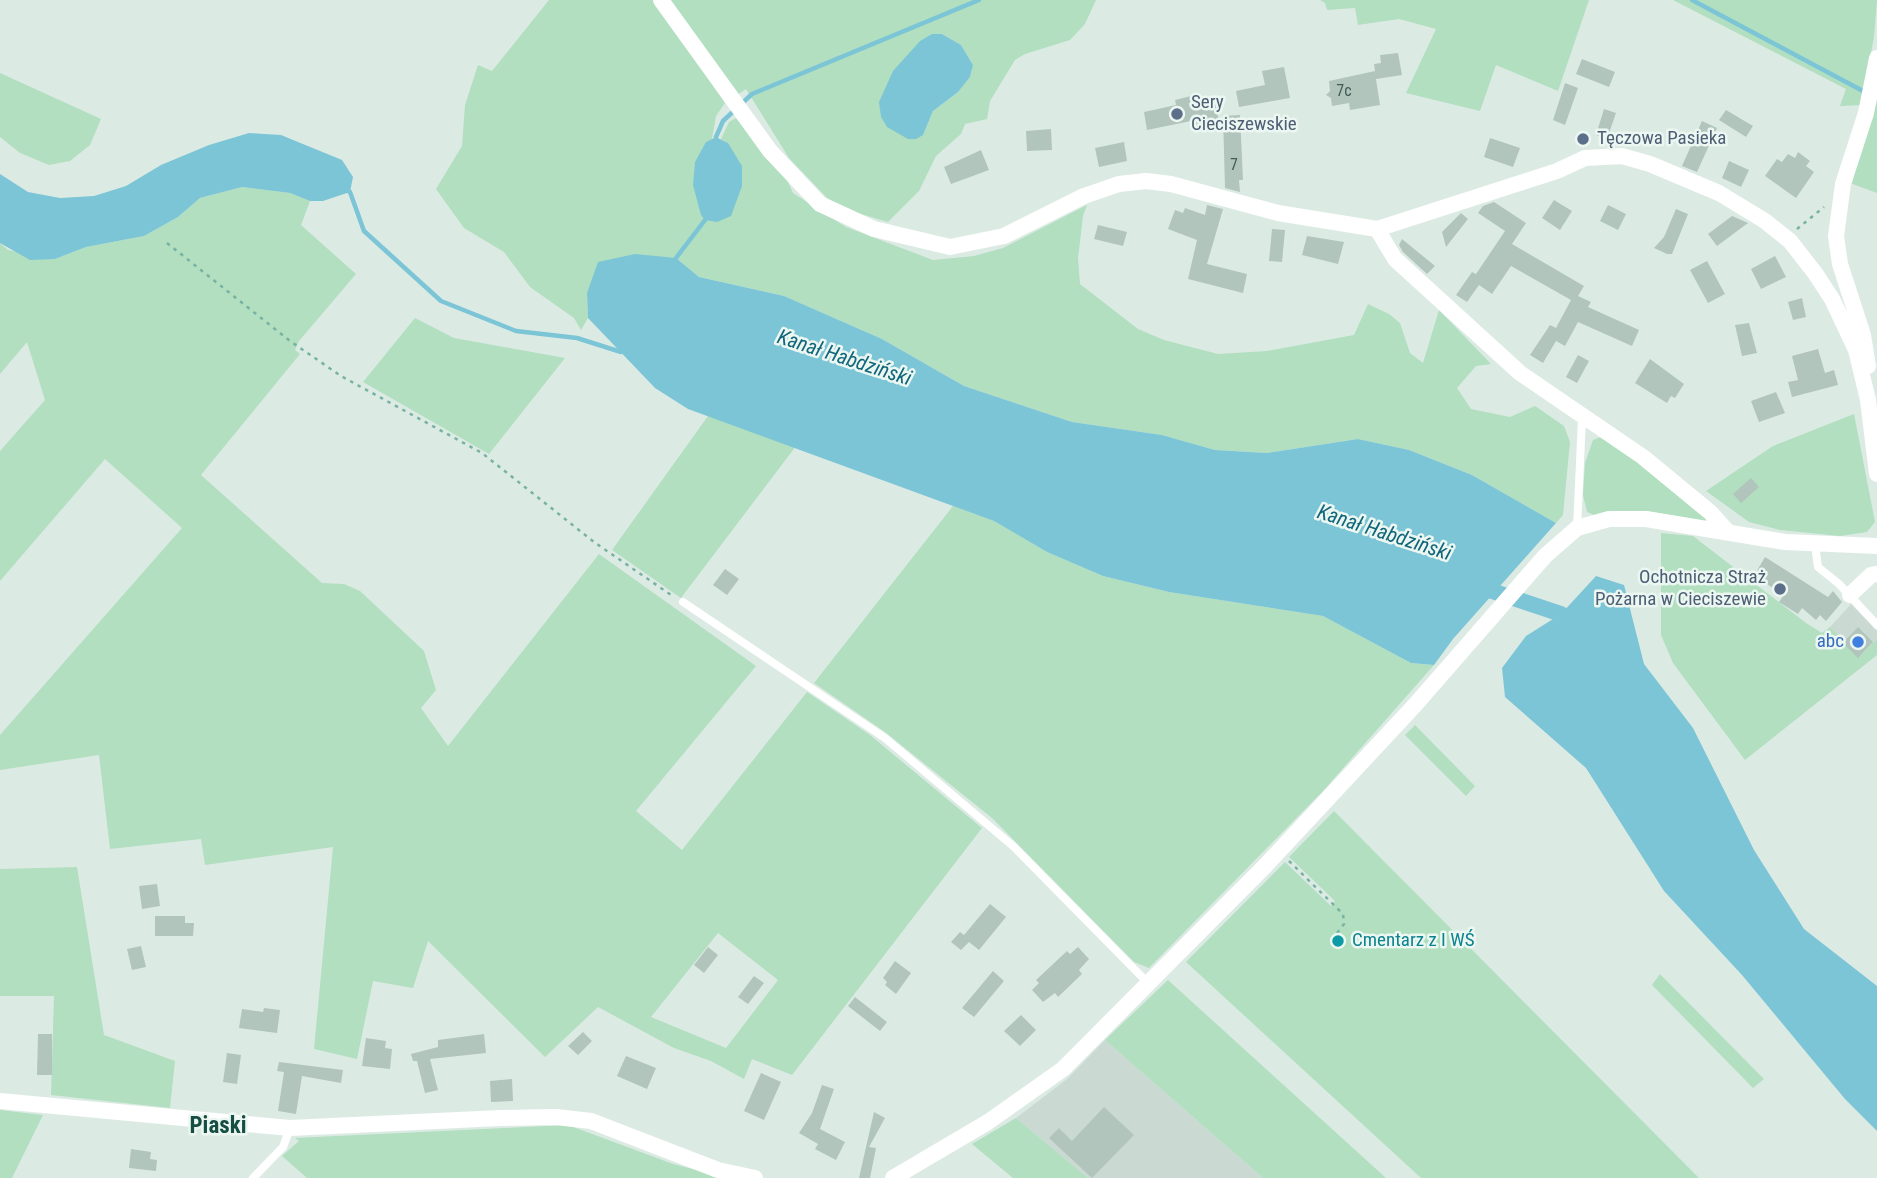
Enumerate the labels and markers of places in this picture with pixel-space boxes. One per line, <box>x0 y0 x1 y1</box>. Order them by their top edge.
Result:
place label: Sery Cieciszewskie <box>1191 92 1297 136</box>
marker: Sery Cieciszewskie <box>1169 106 1185 122</box>
place label: Tęczowa Pasieka <box>1597 128 1726 150</box>
marker: Tęczowa Pasieka <box>1575 131 1591 147</box>
place label: Ochotnicza Straż Pożarna w Cieciszewie <box>1595 567 1766 611</box>
marker: Ochotnicza Straż Pożarna w Cieciszewie <box>1772 581 1788 597</box>
place label: abc <box>1817 631 1844 653</box>
marker: abc <box>1850 634 1866 650</box>
place label: Cmentarz z I WŚ <box>1352 930 1475 952</box>
marker: Cmentarz z I WŚ <box>1330 933 1346 949</box>

